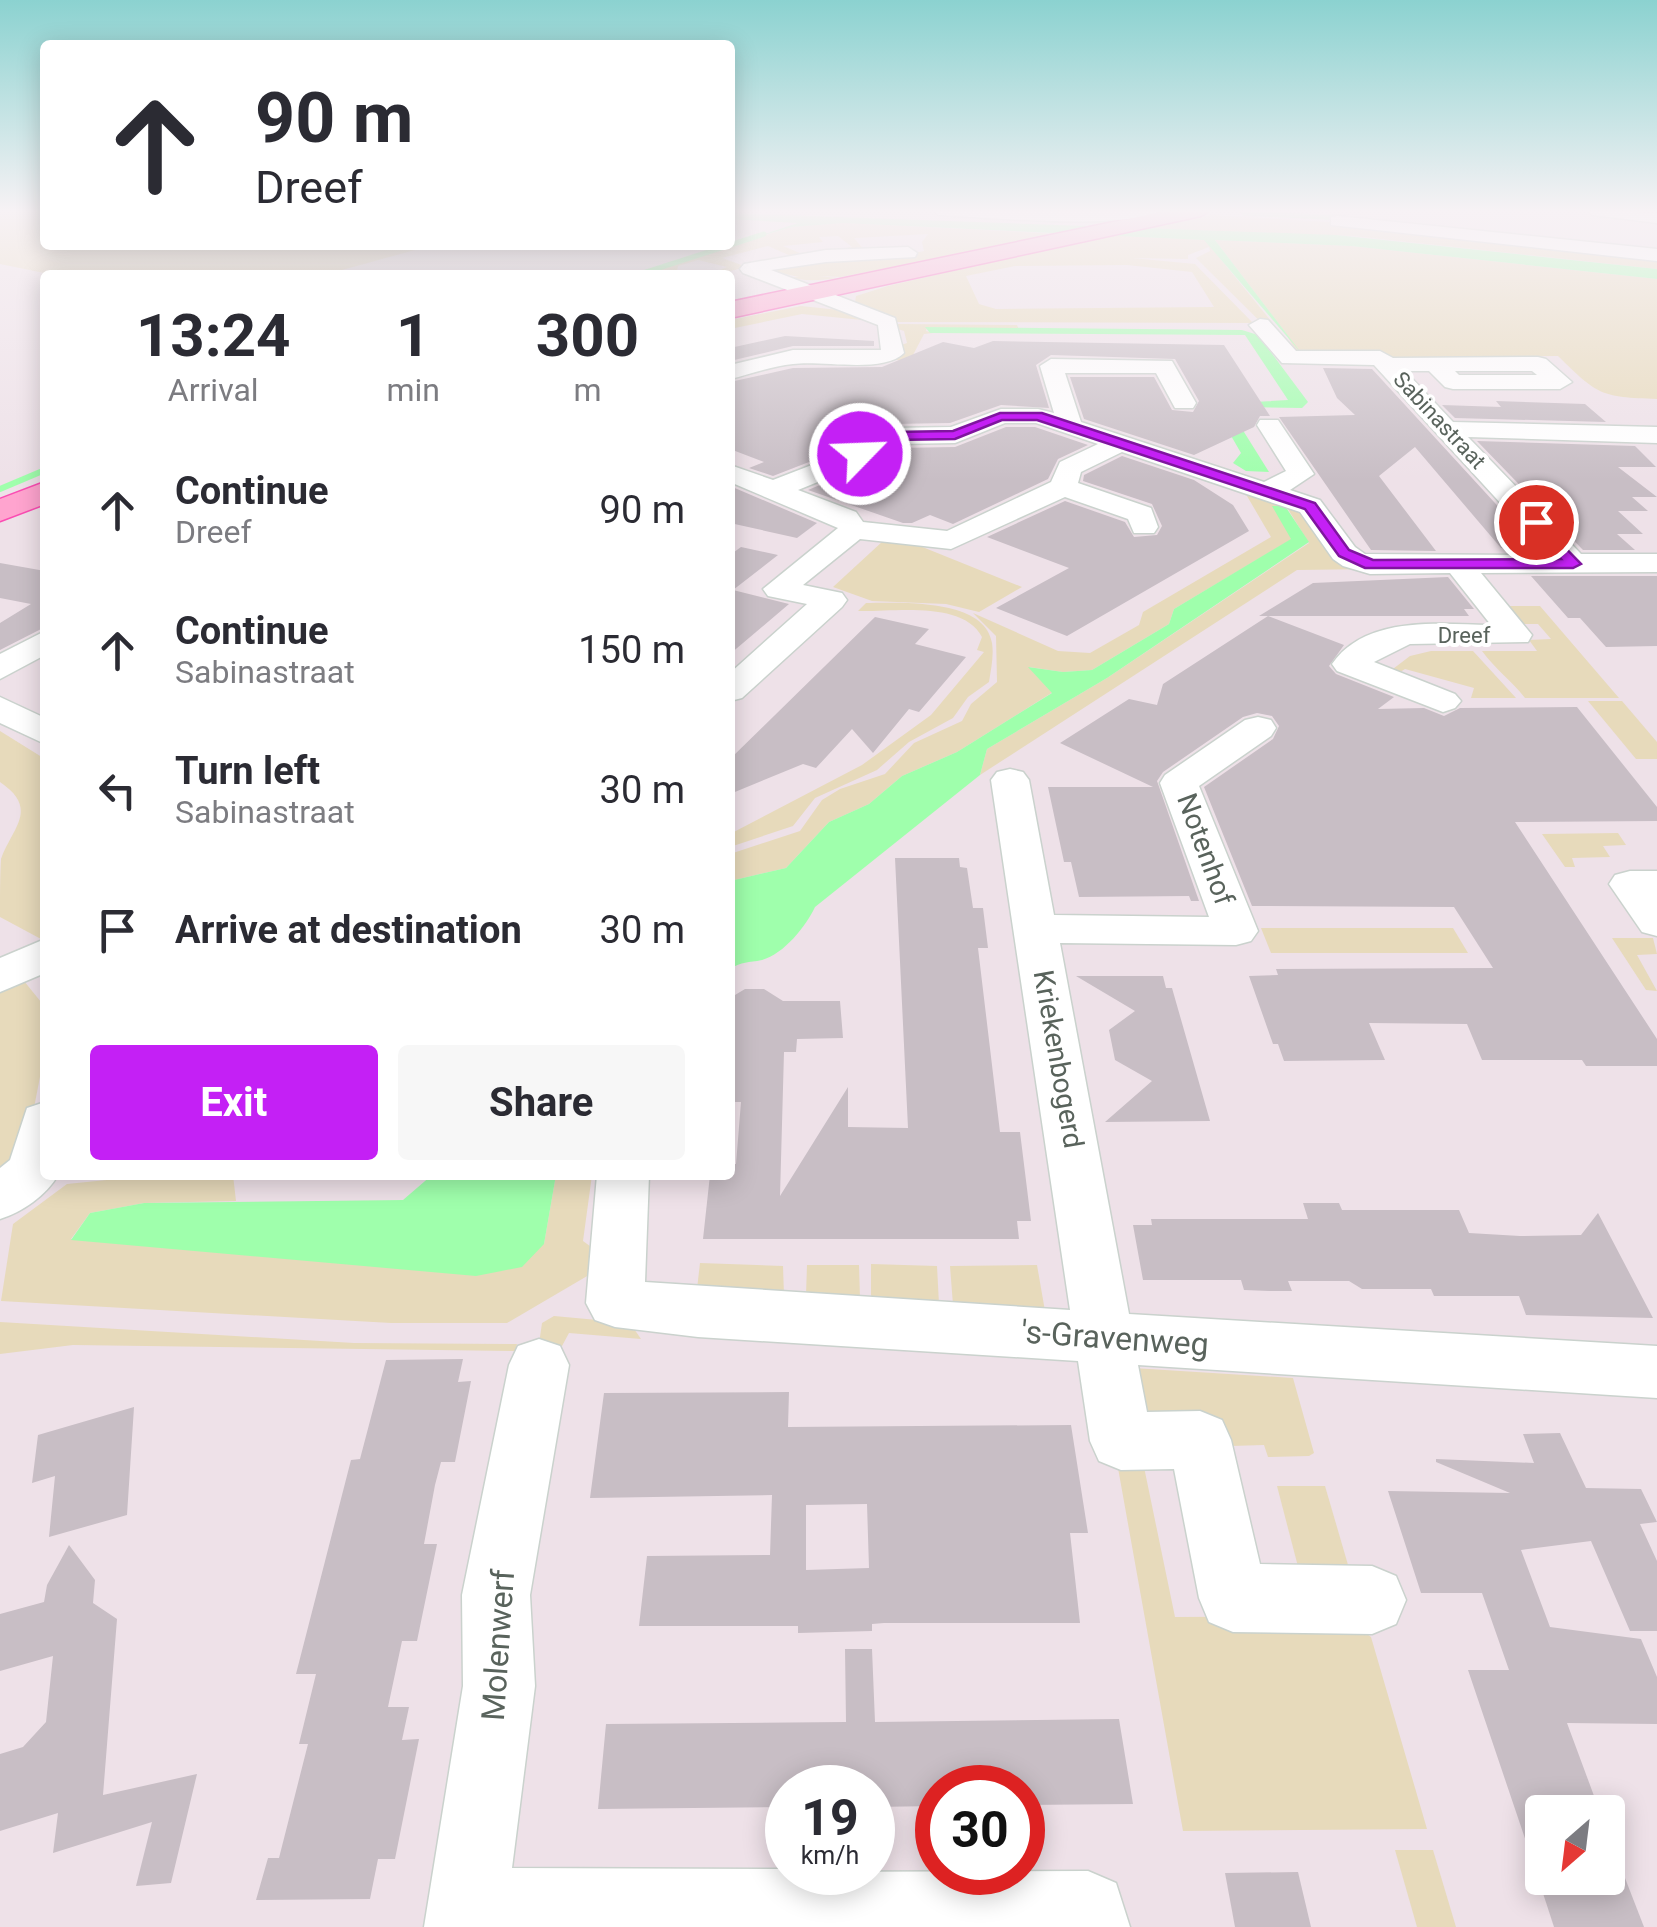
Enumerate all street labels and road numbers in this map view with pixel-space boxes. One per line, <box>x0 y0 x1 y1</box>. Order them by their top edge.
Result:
street label: Sabinastraat <box>1388 367 1491 474</box>
street label: Dreef <box>1438 623 1491 648</box>
street label: Notenhof <box>1170 789 1241 910</box>
street label: Kriekenbogerd <box>1027 967 1090 1151</box>
street label: 's-Gravenweg <box>1020 1312 1210 1364</box>
street label: Molenwerf <box>474 1567 522 1722</box>

